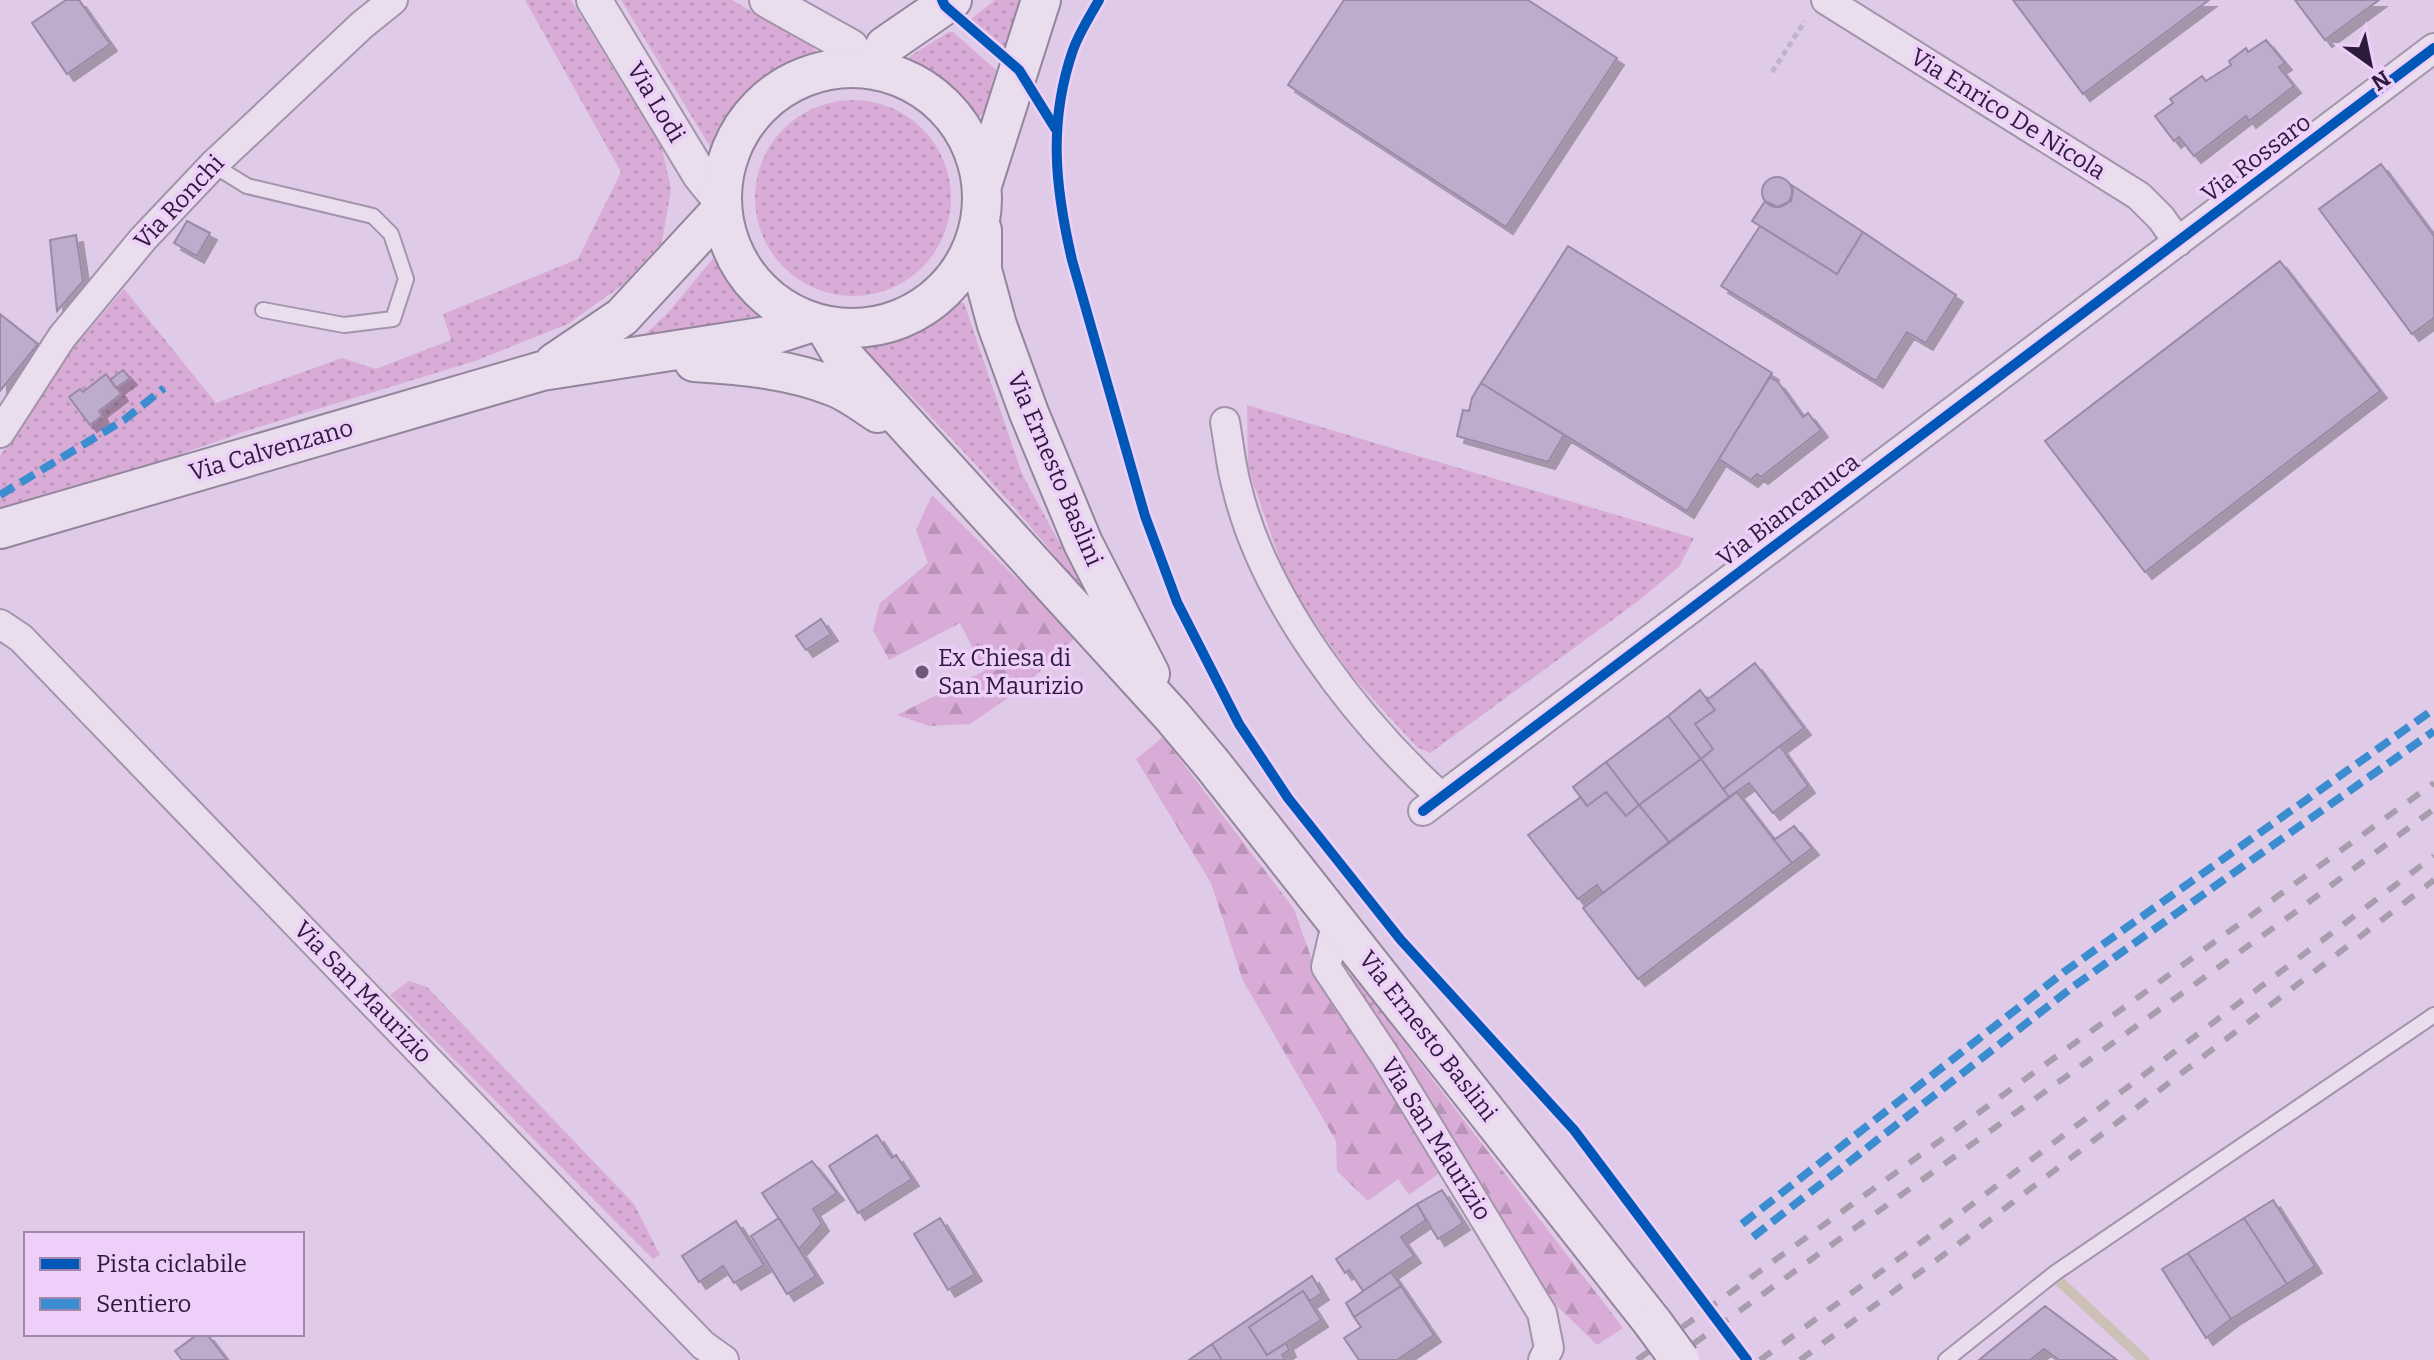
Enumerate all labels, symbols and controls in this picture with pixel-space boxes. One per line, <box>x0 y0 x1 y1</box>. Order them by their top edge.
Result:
north arrow <box>2330 24 2410 104</box>
street label: Via Enrico De Nicola <box>1905 43 2111 185</box>
street label: Via Lodi <box>621 57 691 147</box>
text: N <box>2366 64 2395 96</box>
street label: Via Rossaro <box>2196 108 2316 208</box>
street label: Via Ronchi <box>128 149 230 255</box>
street label: Via Ernesto Baslini <box>1001 368 1109 570</box>
street label: Via Calvenzano <box>186 413 356 487</box>
street label: Via Biancanuca <box>1711 448 1865 572</box>
place label: Ex Chiesa di San Maurizio <box>938 644 1084 700</box>
marker: Ex Chiesa di San Maurizio <box>913 663 931 681</box>
street label: Via San Maurizio <box>288 915 438 1069</box>
street label: Via Ernesto Baslini <box>1353 945 1503 1127</box>
street label: Via San Maurizio <box>1375 1053 1497 1225</box>
legend <box>24 1232 304 1336</box>
text: Pista ciclabile <box>96 1250 247 1278</box>
text: Sentiero <box>96 1290 191 1318</box>

